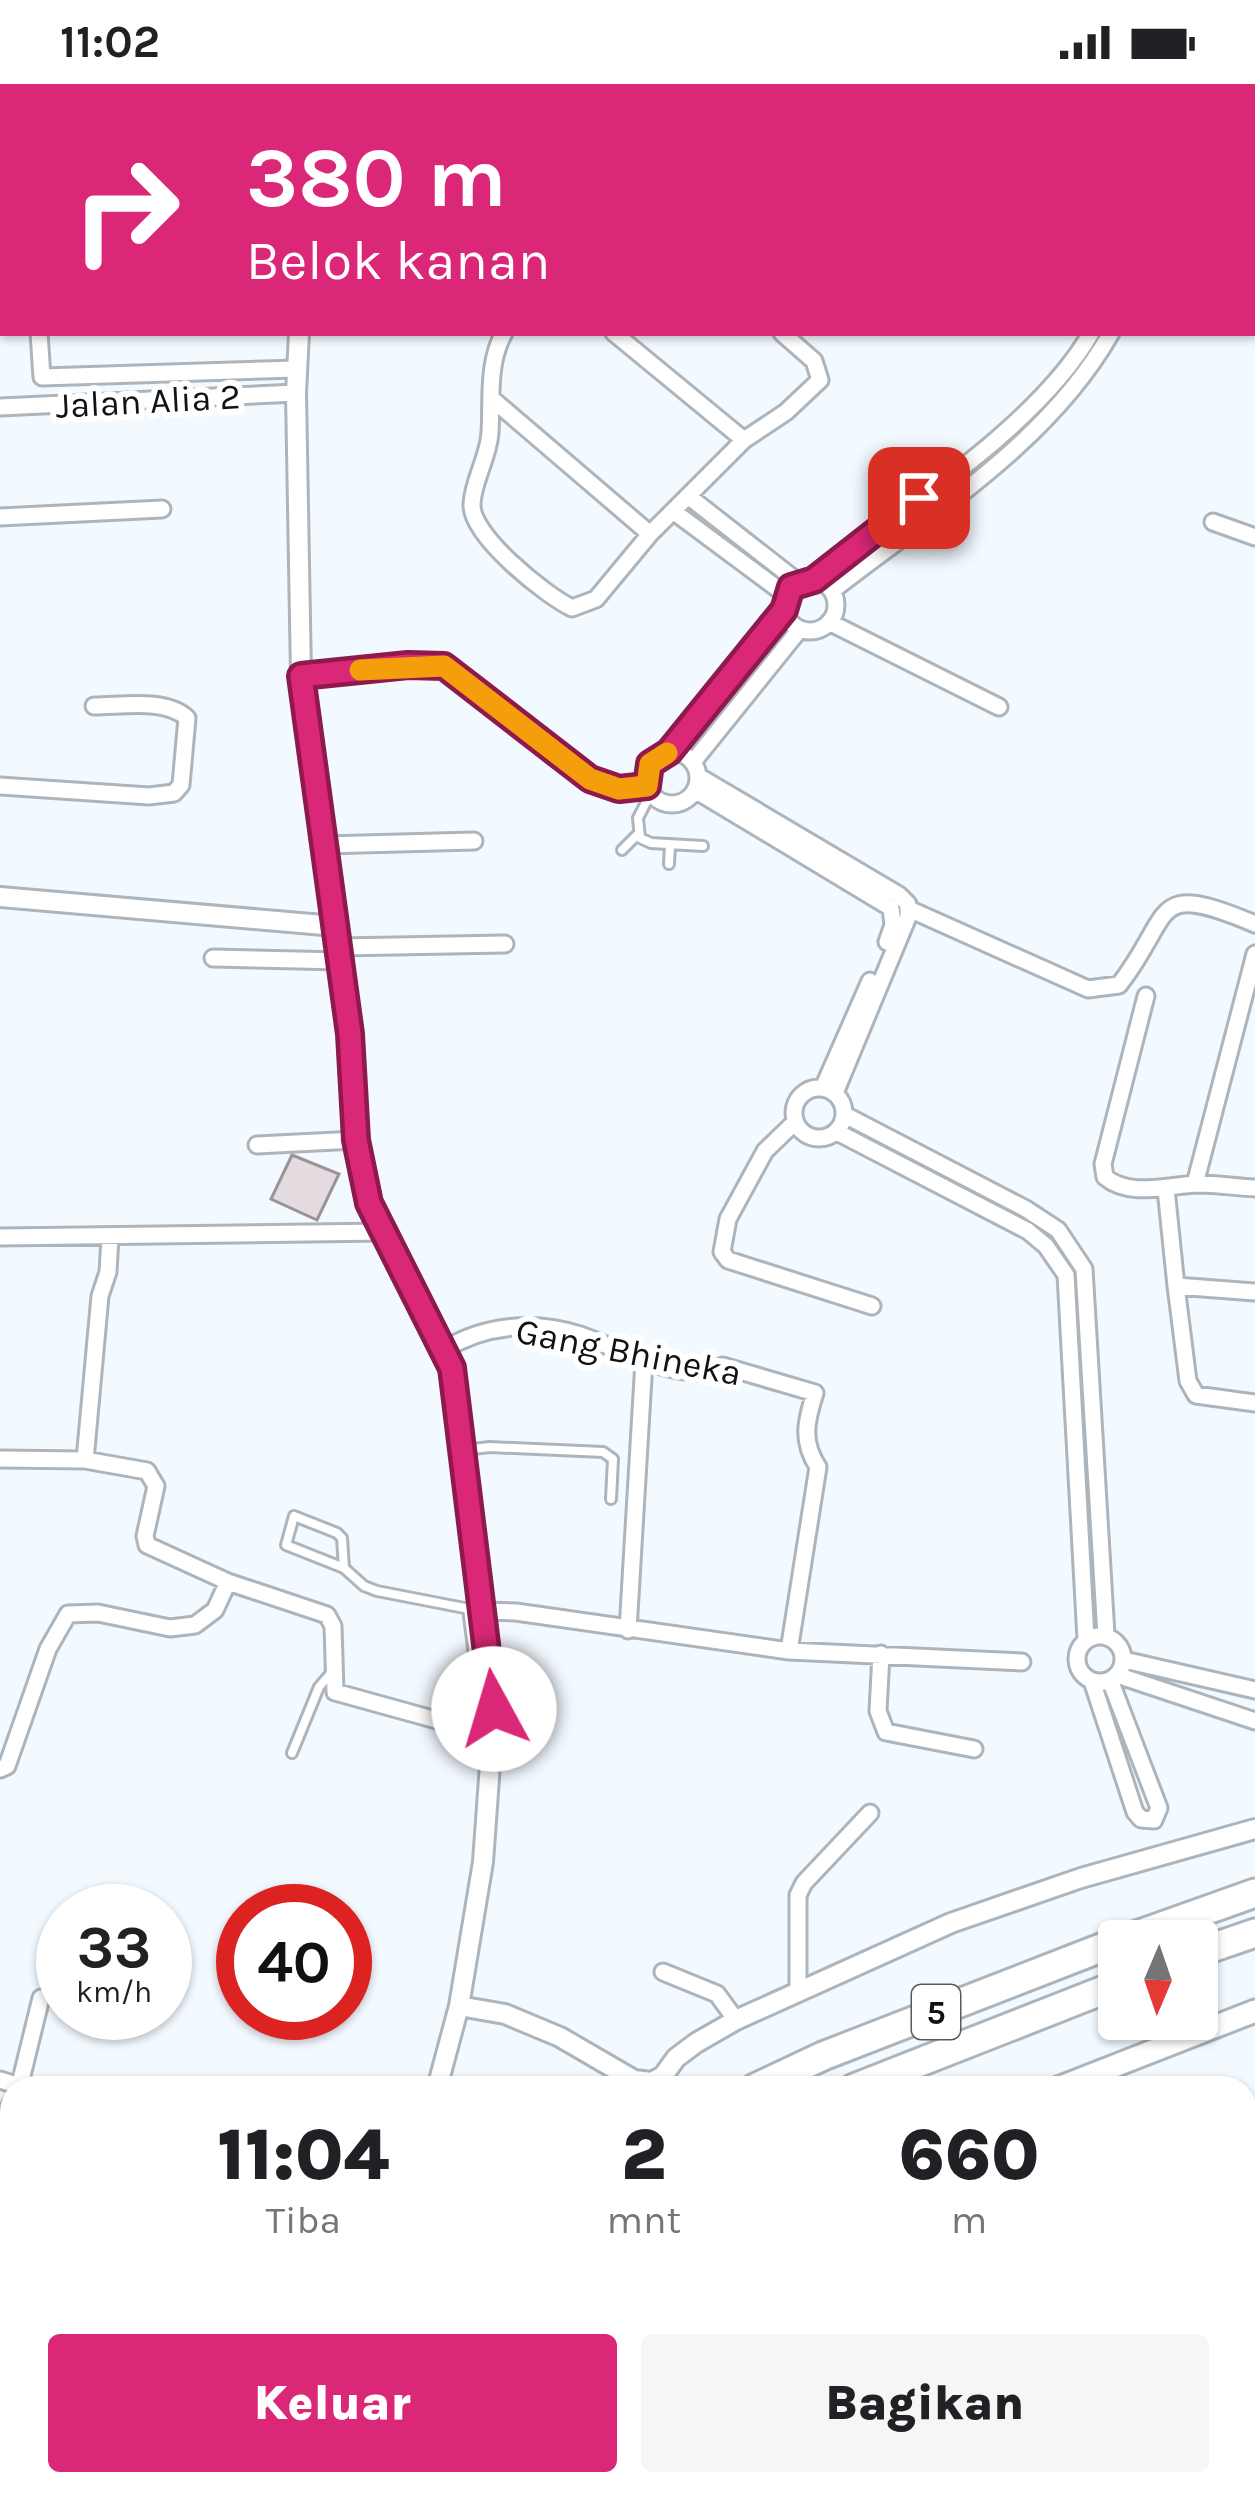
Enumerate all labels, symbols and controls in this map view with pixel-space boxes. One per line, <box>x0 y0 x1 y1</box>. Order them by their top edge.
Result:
text: 11:02 <box>60 16 160 68</box>
text: 380 m <box>246 129 507 227</box>
icon: right <box>48 132 204 288</box>
text: Belok kanan <box>246 229 550 293</box>
street label: Jalan Alia 2 <box>54 375 242 427</box>
pin <box>868 447 970 549</box>
icon: arrive <box>886 465 952 531</box>
street label: Gang Bhineka <box>513 1310 745 1394</box>
position arrow <box>431 1646 557 1772</box>
speed limit sign: 40 <box>216 1884 372 2040</box>
text: 33 <box>77 1912 151 1982</box>
north arrow <box>1098 1920 1218 2040</box>
map controls <box>1098 1920 1218 2040</box>
text: km/h <box>76 1974 152 2010</box>
road number: 5 <box>912 1985 960 2039</box>
text: 11:04 <box>217 2113 389 2197</box>
text: 2 <box>621 2113 667 2197</box>
text: 660 <box>899 2113 1040 2197</box>
text: Tiba <box>265 2197 341 2243</box>
text: mnt <box>606 2197 681 2243</box>
text: m <box>951 2197 987 2243</box>
button: Keluar <box>48 2334 617 2472</box>
button: Bagikan <box>641 2334 1209 2472</box>

